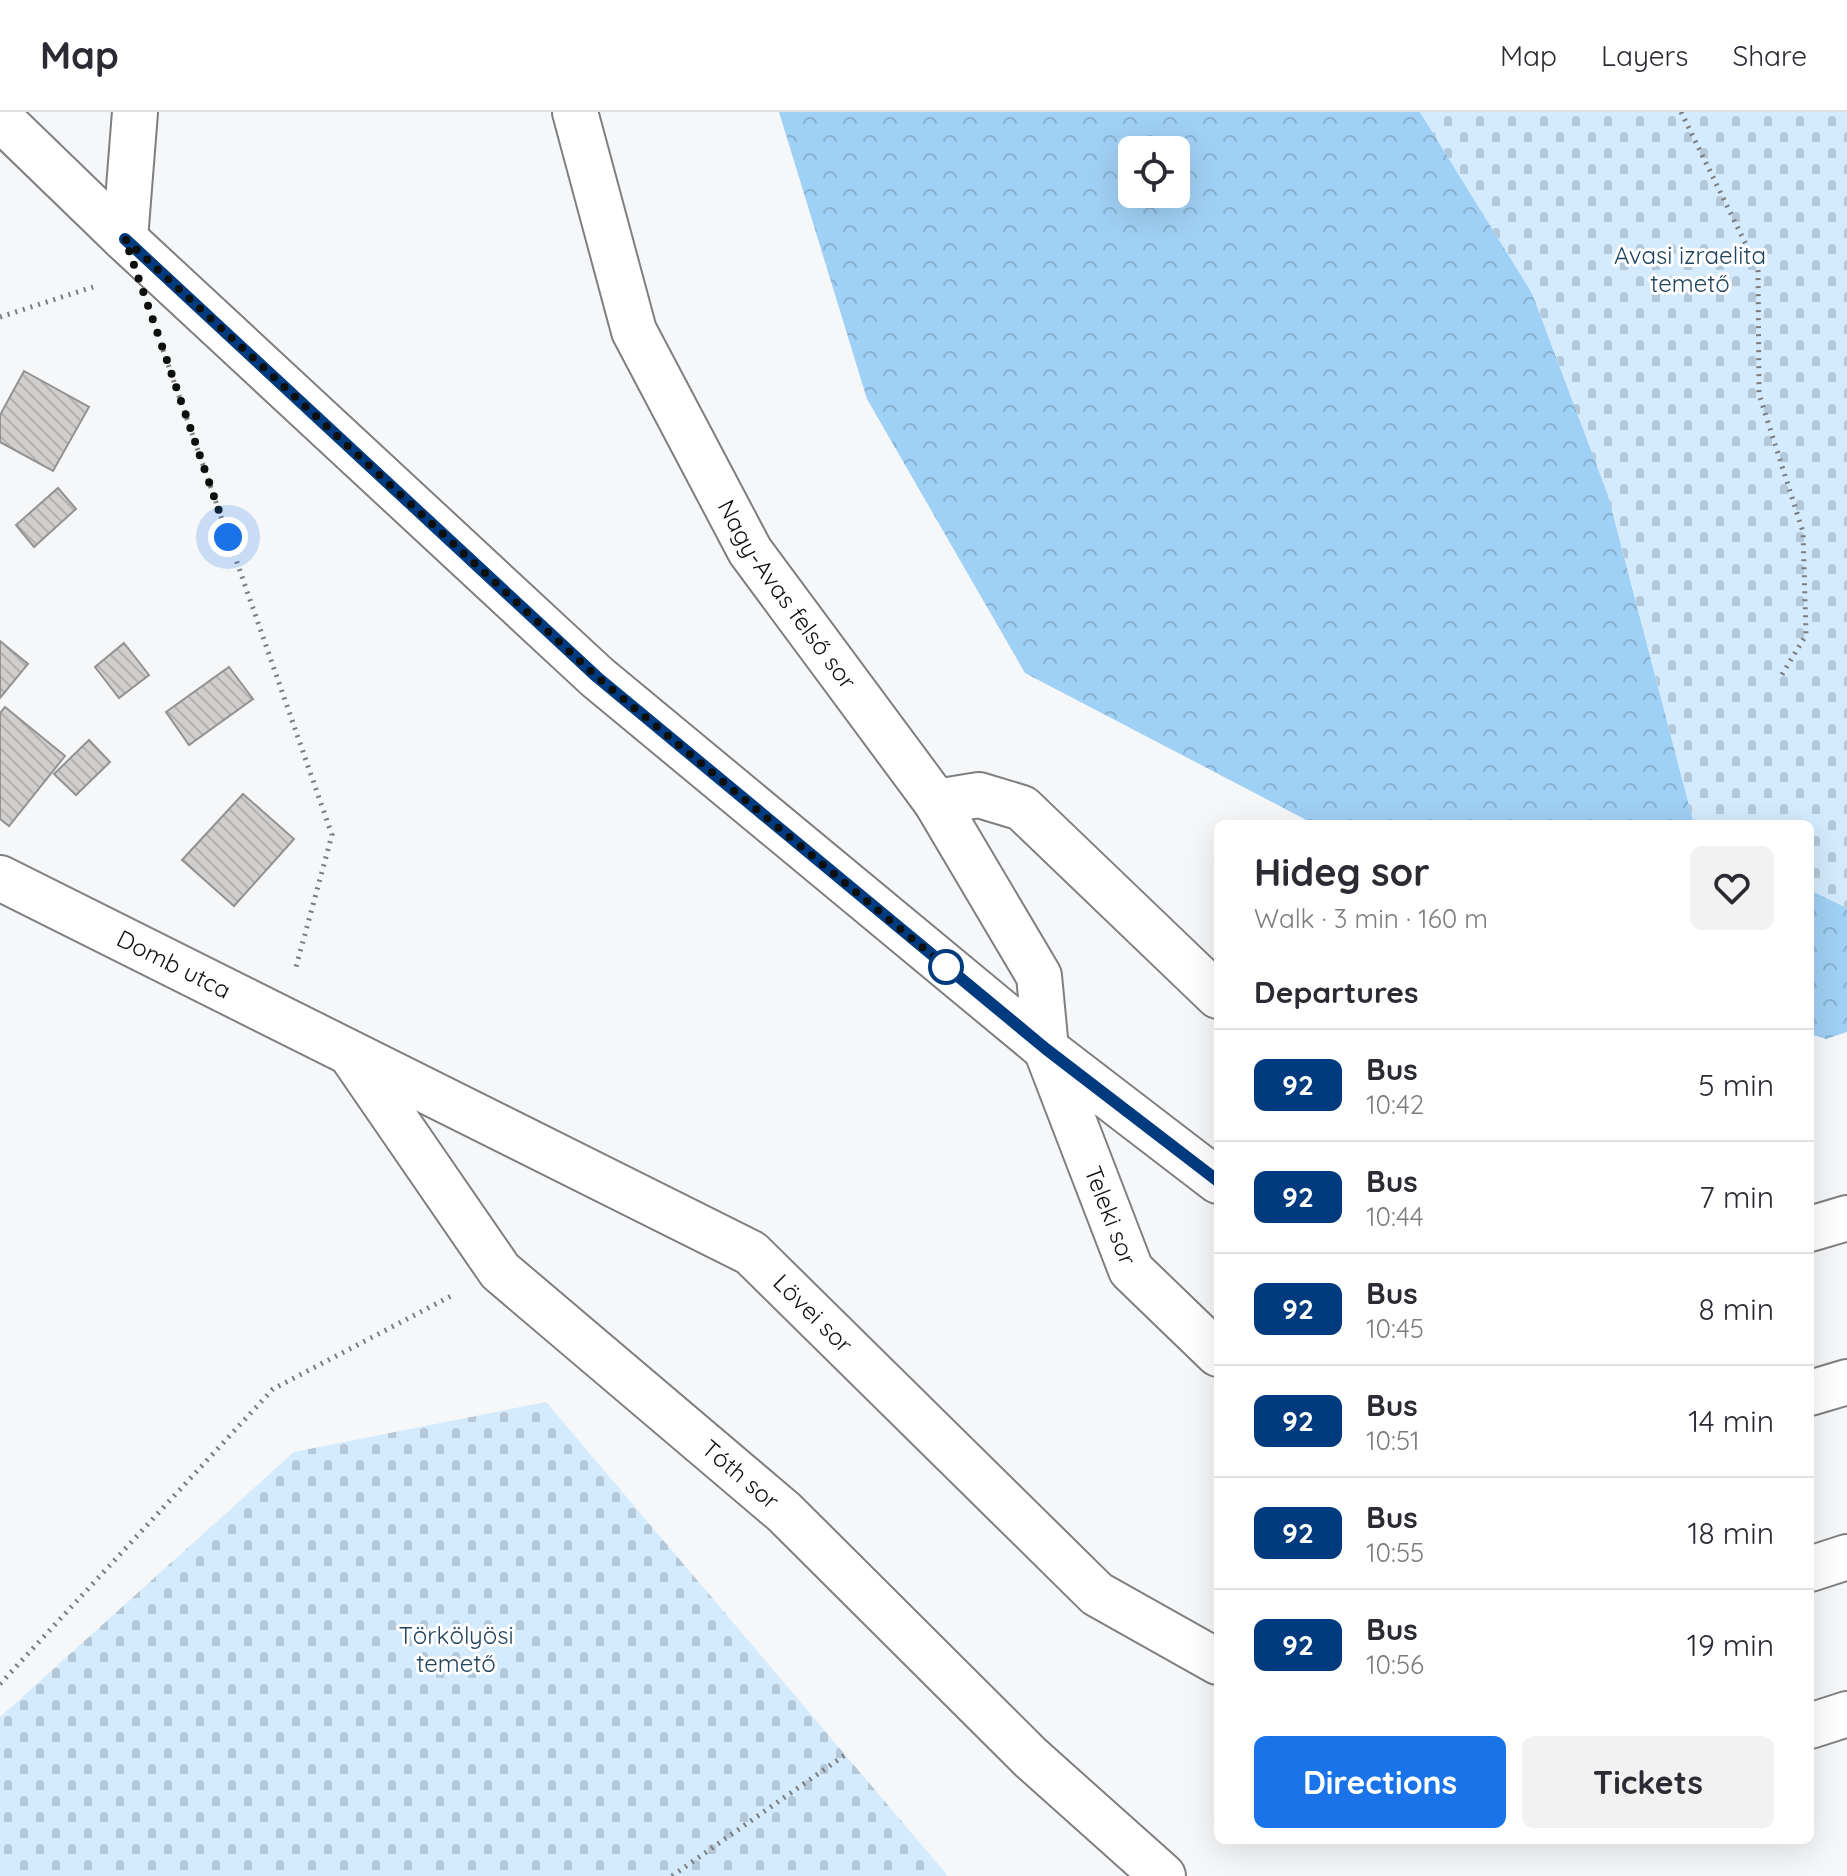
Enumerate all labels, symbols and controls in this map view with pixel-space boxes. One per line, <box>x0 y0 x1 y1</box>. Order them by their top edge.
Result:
text: Map <box>40 31 119 79</box>
text: Map <box>1500 38 1557 73</box>
text: Layers <box>1601 38 1688 73</box>
text: Share <box>1732 38 1807 73</box>
map controls <box>1118 136 1190 208</box>
button: locate <box>1118 136 1190 208</box>
park label: Avasi izraelita temető <box>1614 240 1766 298</box>
street label: Nagy-Avas felső sor <box>712 494 863 695</box>
your location <box>208 517 248 557</box>
button: heart <box>1690 846 1774 930</box>
text: Hideg sor <box>1254 848 1430 896</box>
text: Walk · 3 min · 160 m <box>1254 902 1488 935</box>
street label: Domb utca <box>112 923 236 1005</box>
unlabelled marker <box>929 950 963 984</box>
text: Departures <box>1254 973 1419 1011</box>
text: Bus <box>1366 1050 1418 1088</box>
text: 5 min <box>1698 1066 1774 1104</box>
text: 92 <box>1282 1067 1314 1102</box>
text: 10:42 <box>1366 1088 1424 1121</box>
street label: Teleki sor <box>1078 1162 1144 1269</box>
text: Bus <box>1366 1162 1418 1200</box>
text: 7 min <box>1699 1178 1774 1216</box>
text: 92 <box>1282 1179 1314 1214</box>
text: 10:44 <box>1366 1200 1423 1233</box>
street label: Lövei sor <box>767 1267 860 1359</box>
text: Bus <box>1366 1274 1418 1312</box>
text: 8 min <box>1698 1290 1774 1328</box>
text: 92 <box>1282 1291 1314 1326</box>
text: 10:45 <box>1366 1312 1424 1345</box>
text: Bus <box>1366 1386 1418 1424</box>
text: 14 min <box>1688 1402 1774 1440</box>
text: 92 <box>1282 1403 1314 1438</box>
text: 10:51 <box>1366 1424 1420 1457</box>
street label: Tóth sor <box>696 1433 786 1515</box>
text: Bus <box>1366 1498 1418 1536</box>
text: 18 min <box>1687 1514 1774 1552</box>
text: 92 <box>1282 1515 1314 1550</box>
text: 10:55 <box>1366 1536 1424 1569</box>
text: Bus <box>1366 1610 1418 1648</box>
park label: Törkölyösi temető <box>398 1620 514 1678</box>
text: 19 min <box>1687 1626 1774 1664</box>
text: 92 <box>1282 1627 1314 1662</box>
text: 10:56 <box>1366 1648 1424 1681</box>
button: Directions <box>1254 1736 1506 1828</box>
button: Tickets <box>1522 1736 1774 1828</box>

